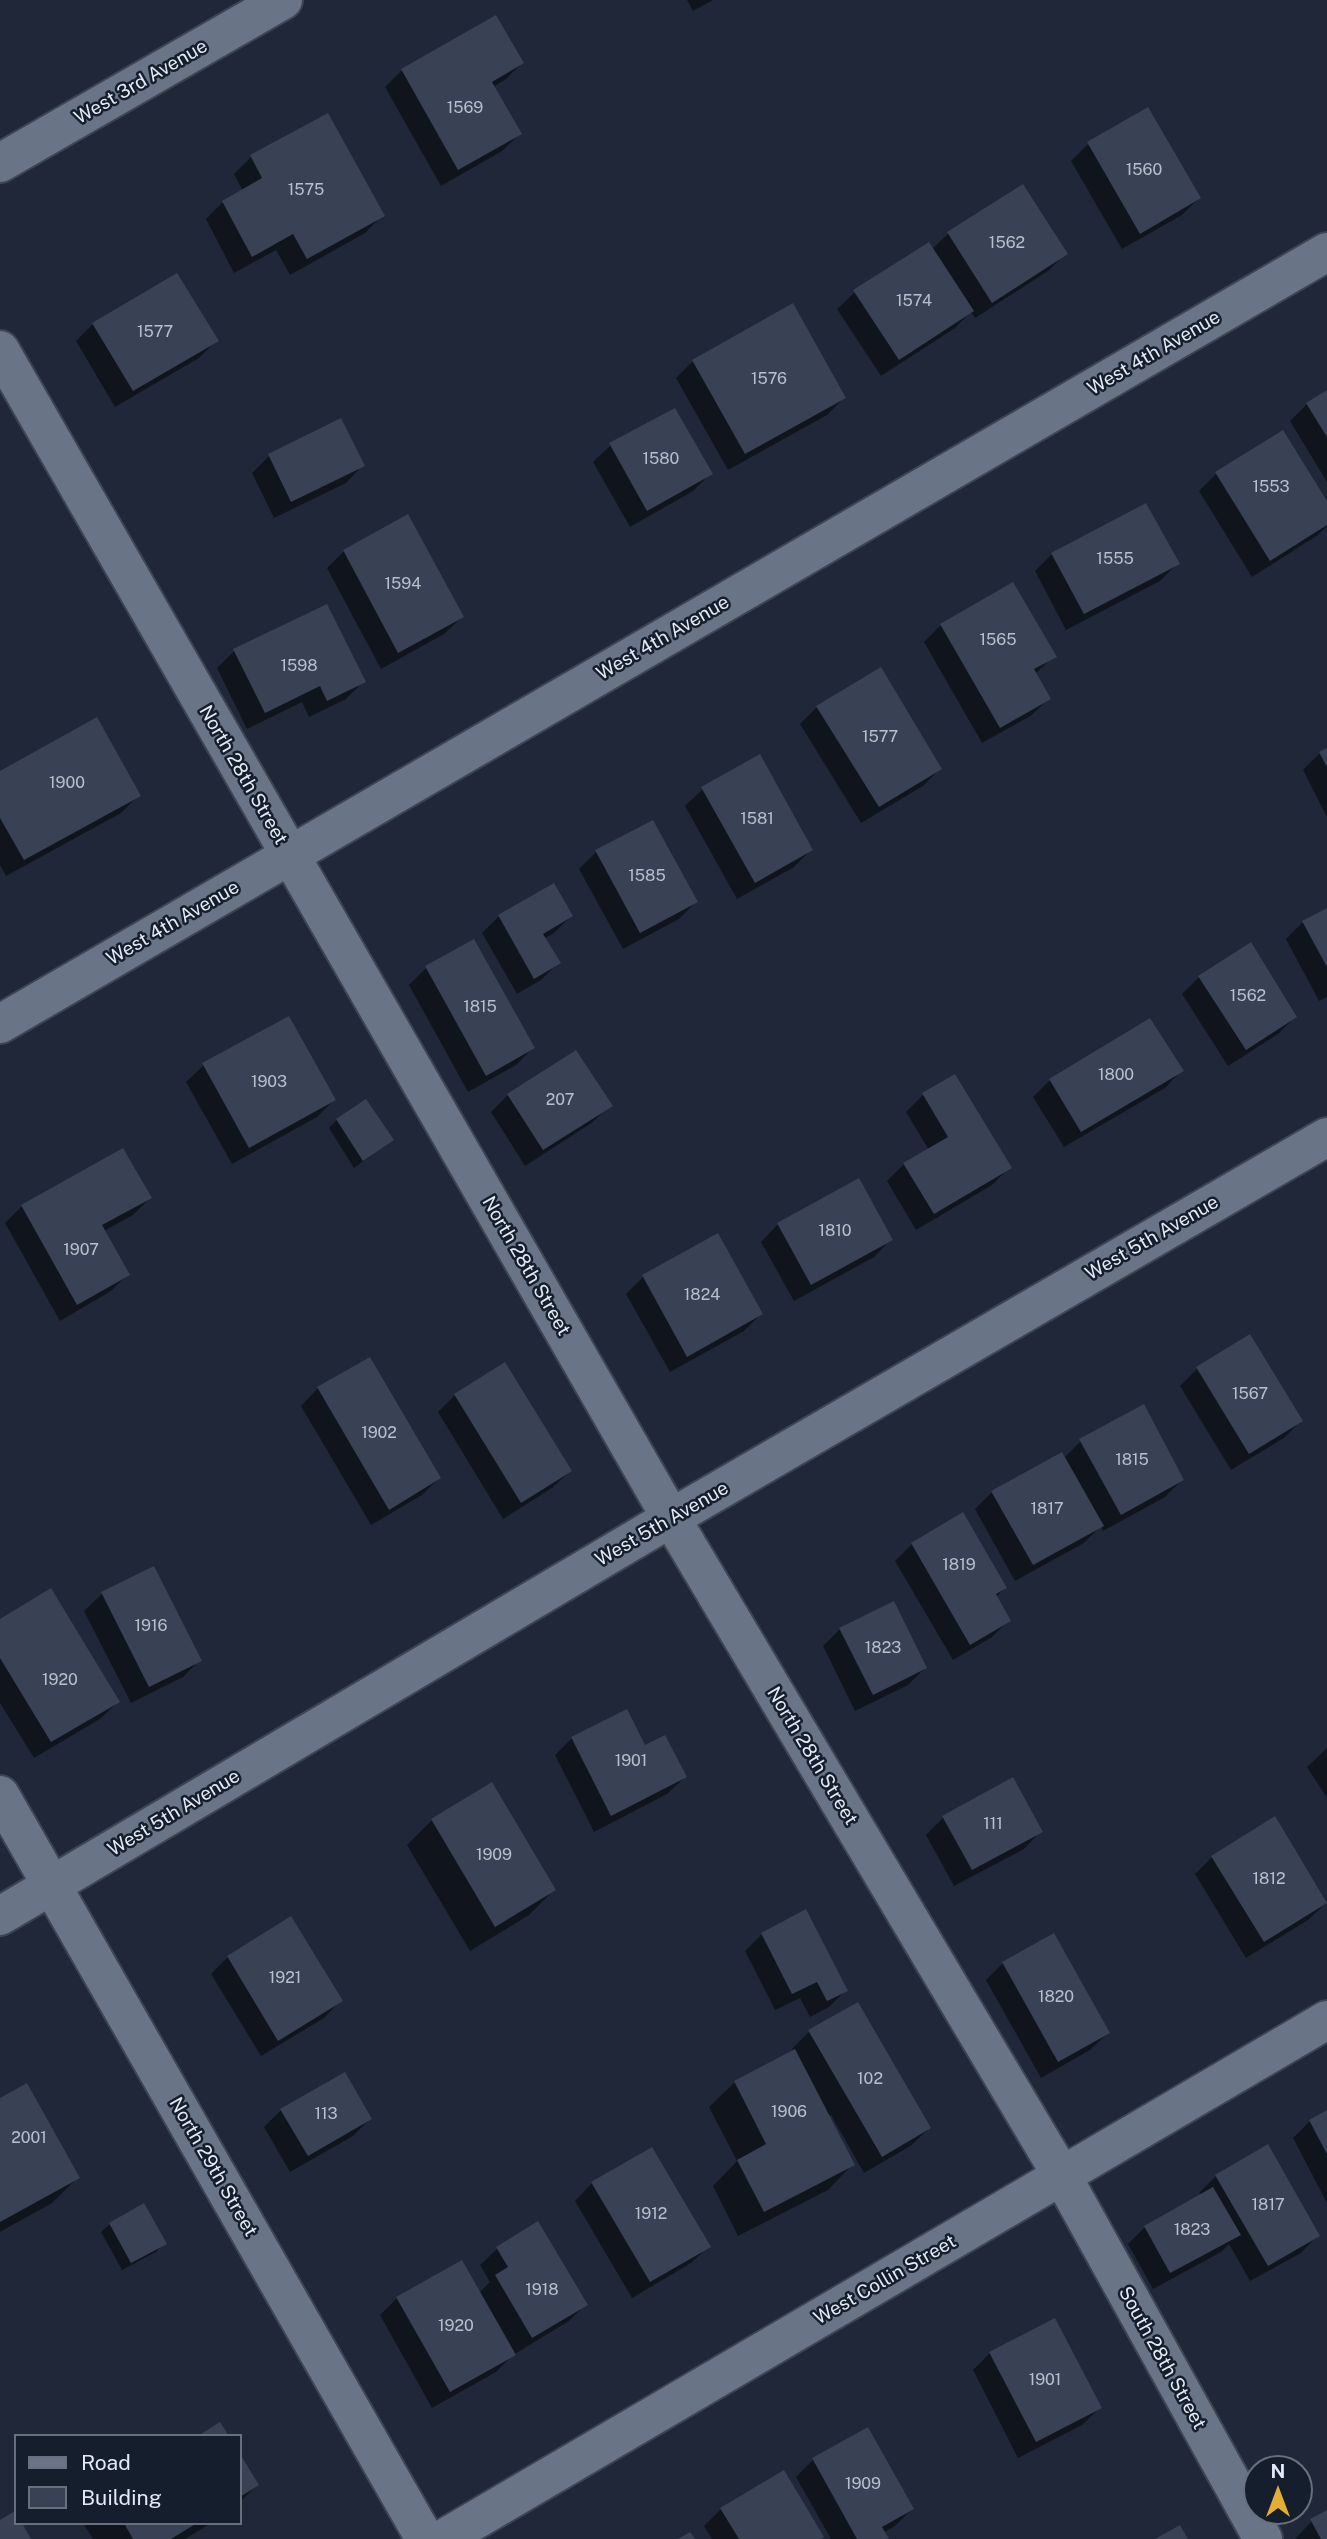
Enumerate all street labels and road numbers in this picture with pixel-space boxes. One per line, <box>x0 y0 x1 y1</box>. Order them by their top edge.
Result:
street label: West 3rd Avenue <box>70 35 212 129</box>
street label: West 4th Avenue <box>1084 306 1224 400</box>
street label: West 4th Avenue <box>593 591 733 685</box>
street label: North 28th Street <box>194 701 292 849</box>
street label: West 4th Avenue <box>103 876 243 970</box>
street label: West 5th Avenue <box>1081 1191 1223 1285</box>
street label: North 28th Street <box>477 1192 575 1340</box>
street label: West 5th Avenue <box>591 1477 733 1571</box>
street label: North 28th Street <box>762 1683 862 1829</box>
street label: West 5th Avenue <box>104 1765 244 1861</box>
street label: North 29th Street <box>164 2093 262 2241</box>
street label: West Collin Street <box>810 2230 960 2330</box>
street label: South 28th Street <box>1113 2283 1211 2433</box>

